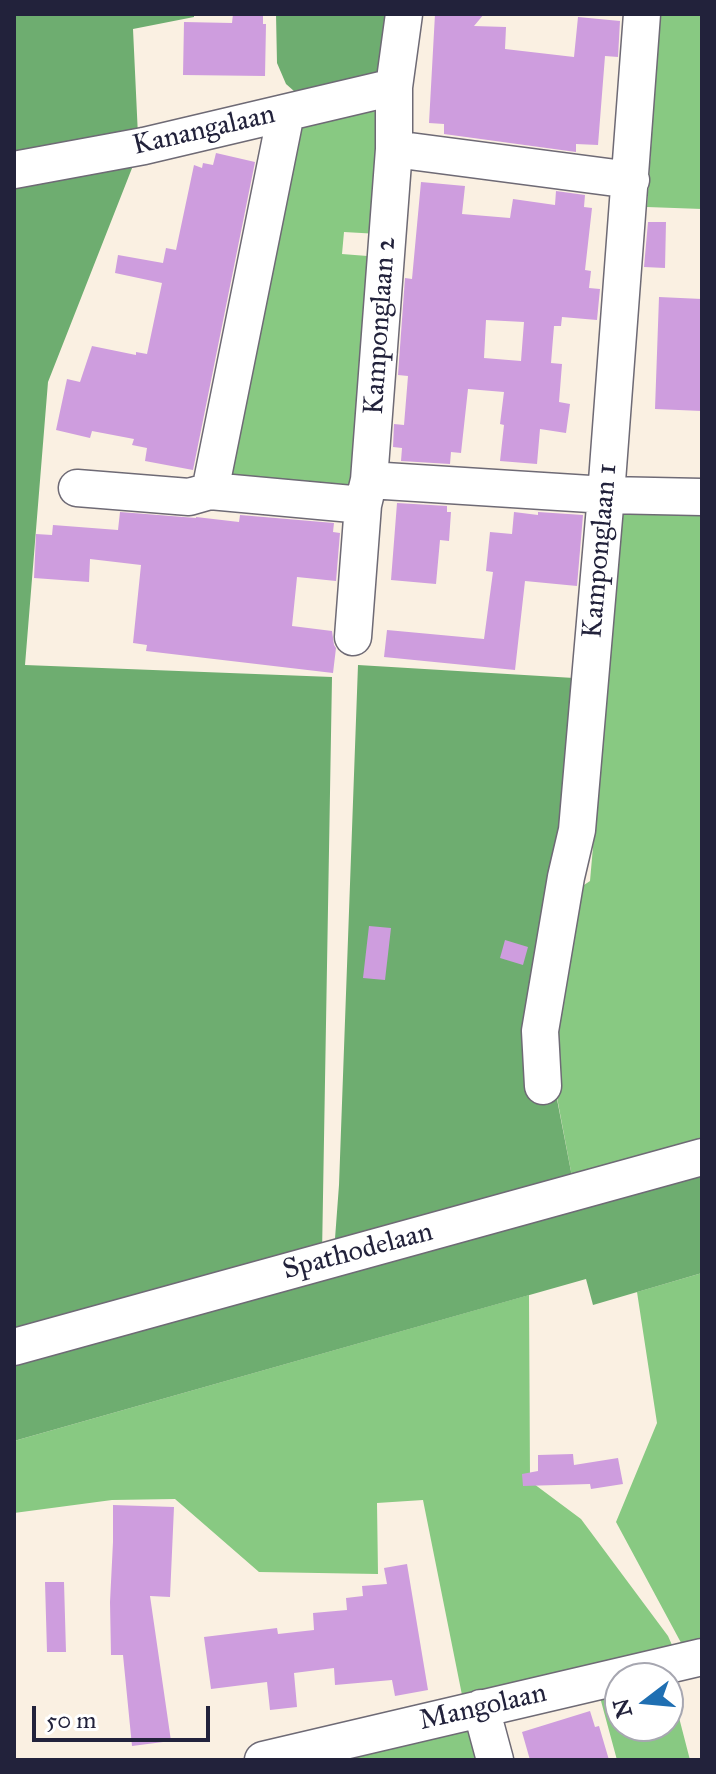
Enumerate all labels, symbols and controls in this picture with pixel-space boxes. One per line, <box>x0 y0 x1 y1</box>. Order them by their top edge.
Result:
street label: Kanangalaan <box>130 98 278 164</box>
street label: Kamponglaan 2 <box>358 236 404 416</box>
street label: Kamponglaan 1 <box>577 462 625 640</box>
street label: Spathodelaan <box>279 1216 437 1288</box>
north arrow <box>604 1662 684 1742</box>
street label: Mangolaan <box>416 1677 550 1739</box>
scale bar <box>36 1690 214 1740</box>
text: N <box>607 1696 638 1721</box>
text: 50 m <box>46 1705 96 1735</box>

